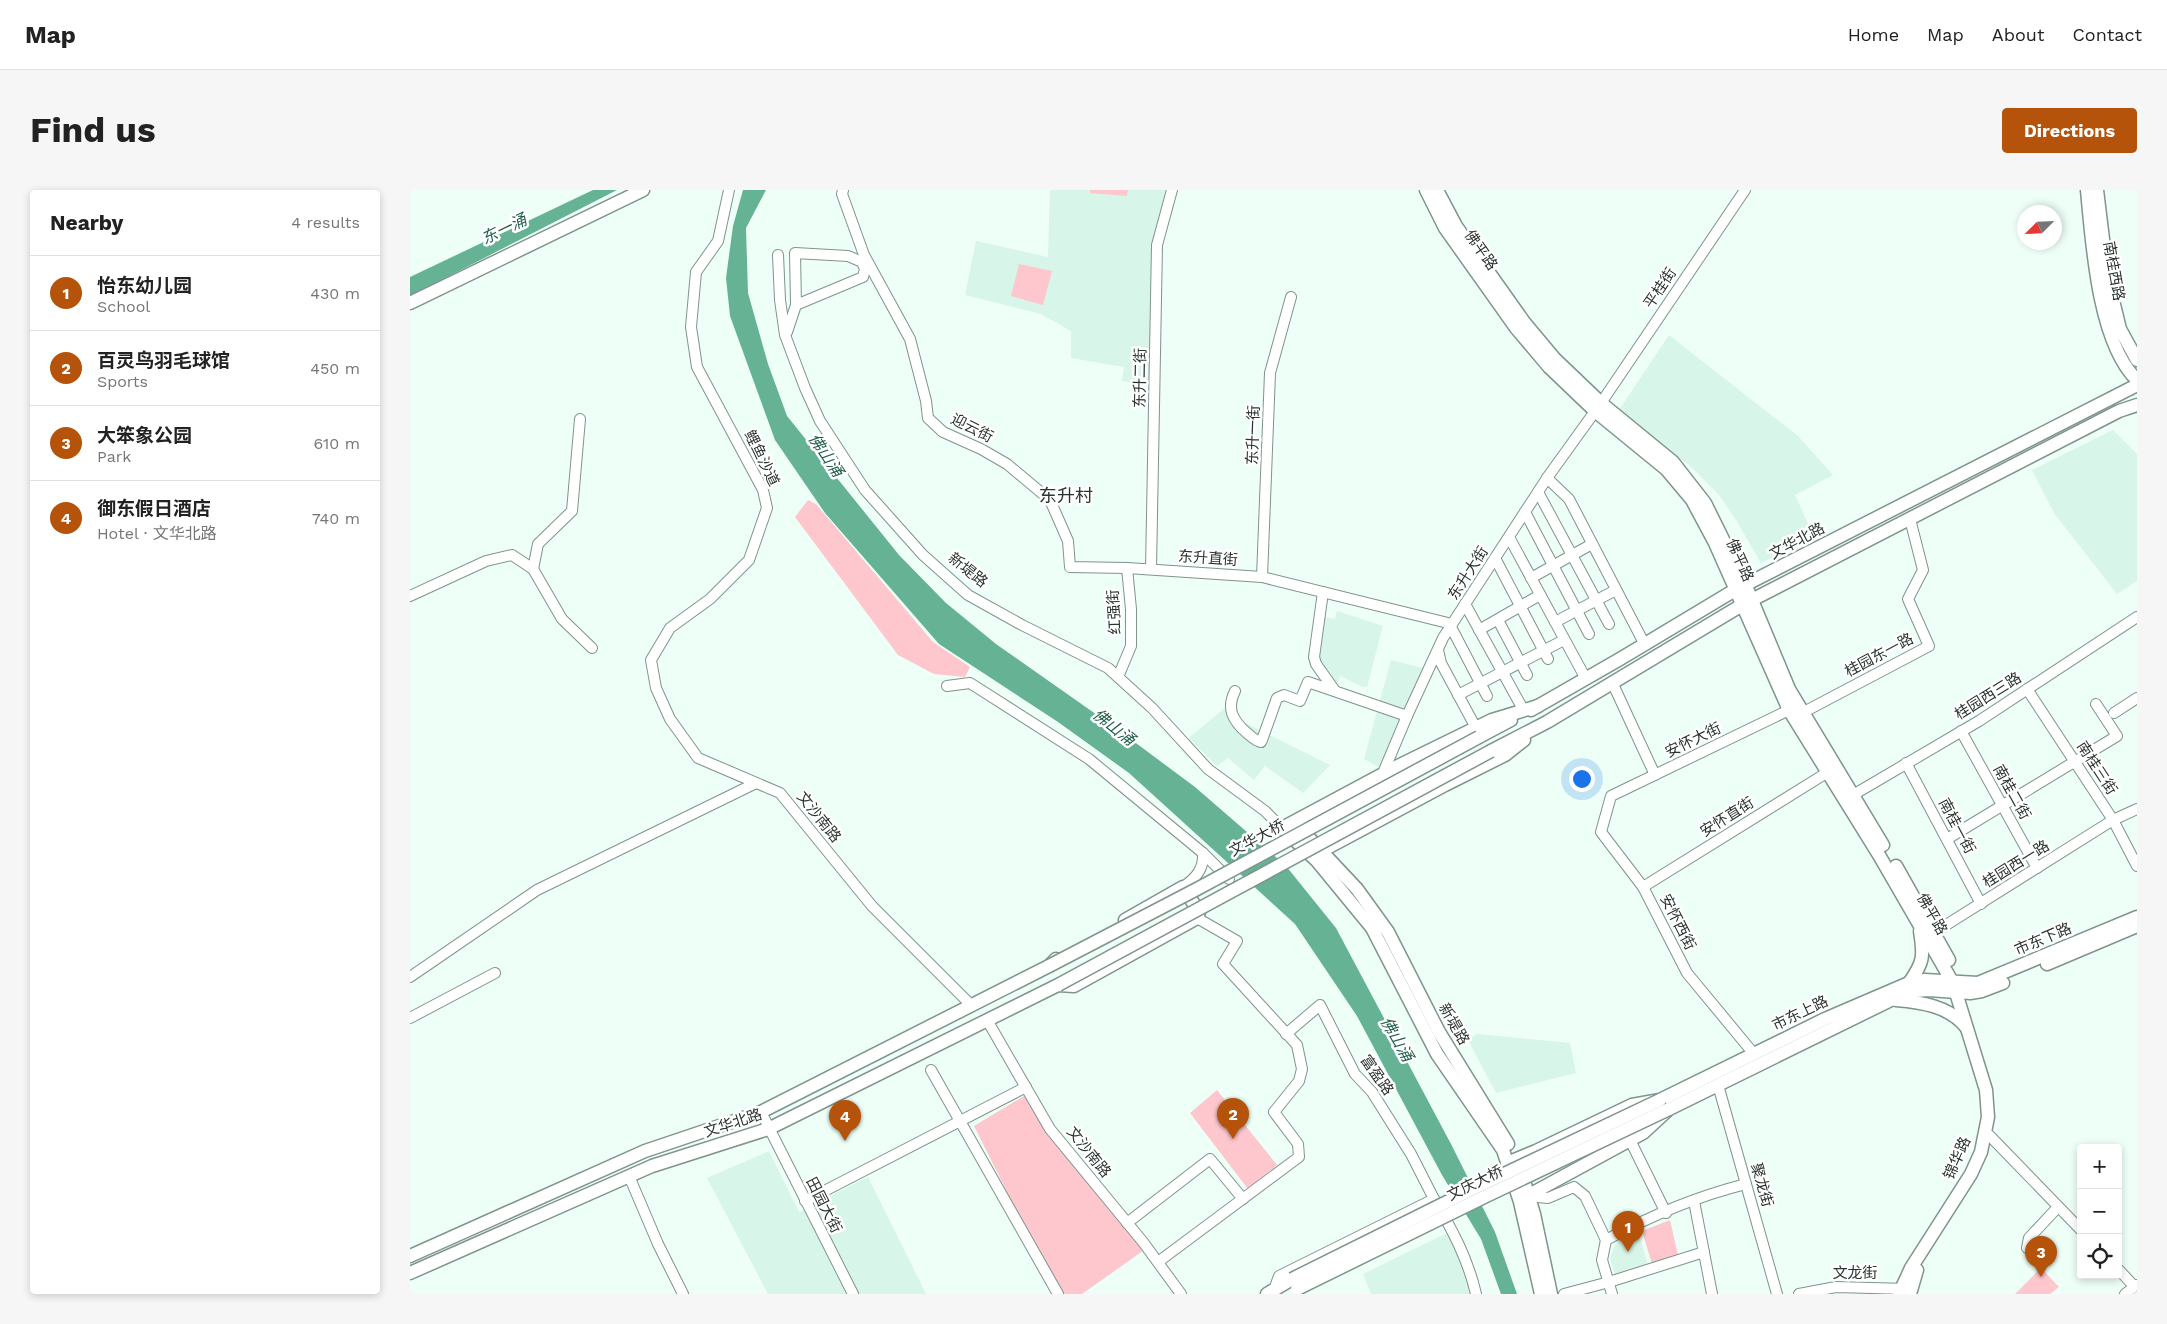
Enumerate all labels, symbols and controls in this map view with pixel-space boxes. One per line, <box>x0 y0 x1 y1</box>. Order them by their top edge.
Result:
text: Map <box>25 21 76 49</box>
text: Home <box>1848 24 1899 45</box>
text: Map <box>1927 24 1964 45</box>
text: About <box>1992 24 2044 45</box>
text: Contact <box>2072 24 2142 45</box>
button: Directions <box>2002 108 2137 153</box>
text: Find us <box>30 109 156 151</box>
north arrow <box>2017 205 2062 250</box>
water label: 东一涌 <box>478 209 532 248</box>
text: Nearby <box>50 210 123 235</box>
text: 4 results <box>291 213 360 232</box>
street label: 佛平路 <box>1461 226 1501 274</box>
street label: 南桂西路 <box>2100 240 2128 302</box>
street label: 平桂街 <box>1640 264 1680 312</box>
text: 怡东幼儿园 <box>97 274 192 297</box>
text: 1 <box>63 284 69 303</box>
text: 430 m <box>310 284 360 303</box>
text: School <box>97 297 150 316</box>
street label: 东升二街 <box>1130 348 1150 408</box>
text: 百灵鸟羽毛球馆 <box>97 349 230 372</box>
text: 2 <box>61 359 71 378</box>
text: 450 m <box>310 359 360 378</box>
text: Sports <box>97 372 148 391</box>
street label: 东升一街 <box>1243 405 1263 465</box>
street label: 迎云街 <box>948 410 996 446</box>
text: 大笨象公园 <box>97 424 192 447</box>
street label: 鲤鱼沙道 <box>741 427 783 489</box>
water label: 佛山涌 <box>805 430 848 482</box>
text: 3 <box>61 434 71 453</box>
text: 610 m <box>313 434 360 453</box>
text: Park <box>97 447 131 466</box>
district label: 东升村 <box>1039 485 1093 506</box>
text: 御东假日酒店 <box>97 497 211 520</box>
text: 4 <box>61 509 71 528</box>
text: 740 m <box>312 509 360 528</box>
street label: 文华北路 <box>1766 519 1828 563</box>
text: Hotel · 文华北路 <box>97 524 217 543</box>
street label: 佛平路 <box>1723 536 1757 584</box>
street label: 东升大街 <box>1444 543 1492 603</box>
street label: 东升直街 <box>1177 547 1239 569</box>
street label: 新堤路 <box>945 549 991 591</box>
street label: 红强街 <box>1104 589 1124 635</box>
street label: 桂园东一路 <box>1842 629 1916 681</box>
street label: 桂园西三路 <box>1951 668 2025 724</box>
water label: 佛山涌 <box>1089 705 1140 750</box>
street label: 安怀大街 <box>1662 719 1724 761</box>
street label: 南桂三街 <box>2073 738 2121 798</box>
street label: 南桂二街 <box>1990 761 2034 823</box>
your location <box>1569 766 1595 792</box>
street label: 文沙南路 <box>793 788 845 846</box>
street label: 安怀直街 <box>1697 793 1757 841</box>
street label: 南桂一街 <box>1935 795 1979 857</box>
street label: 文华大桥 <box>1226 816 1288 860</box>
street label: 桂园西一路 <box>1979 836 2053 892</box>
street label: 佛平路 <box>1913 890 1951 938</box>
street label: 安怀西街 <box>1656 891 1700 953</box>
street label: 市东下路 <box>2012 919 2074 959</box>
street label: 市东上路 <box>1769 992 1831 1034</box>
street label: 新堤路 <box>1435 1000 1473 1048</box>
water label: 佛山涌 <box>1377 1013 1418 1066</box>
street label: 富盈路 <box>1357 1051 1397 1099</box>
pin: 2 <box>1217 1098 1249 1139</box>
pin: 4 <box>829 1100 861 1141</box>
street label: 文华北路 <box>702 1105 764 1141</box>
street label: 文沙南路 <box>1063 1123 1115 1181</box>
street label: 锦华路 <box>1940 1134 1974 1182</box>
map controls <box>2077 1144 2122 1279</box>
button: + <box>2077 1144 2122 1189</box>
street label: 聚龙街 <box>1747 1161 1777 1209</box>
street label: 文庆大桥 <box>1444 1162 1506 1204</box>
street label: 田园大街 <box>802 1174 846 1236</box>
button: − <box>2077 1189 2122 1234</box>
pin: 1 <box>1612 1211 1644 1252</box>
button: locate <box>2077 1234 2122 1279</box>
pin: 3 <box>2025 1236 2057 1277</box>
street label: 文龙街 <box>1832 1264 1878 1282</box>

